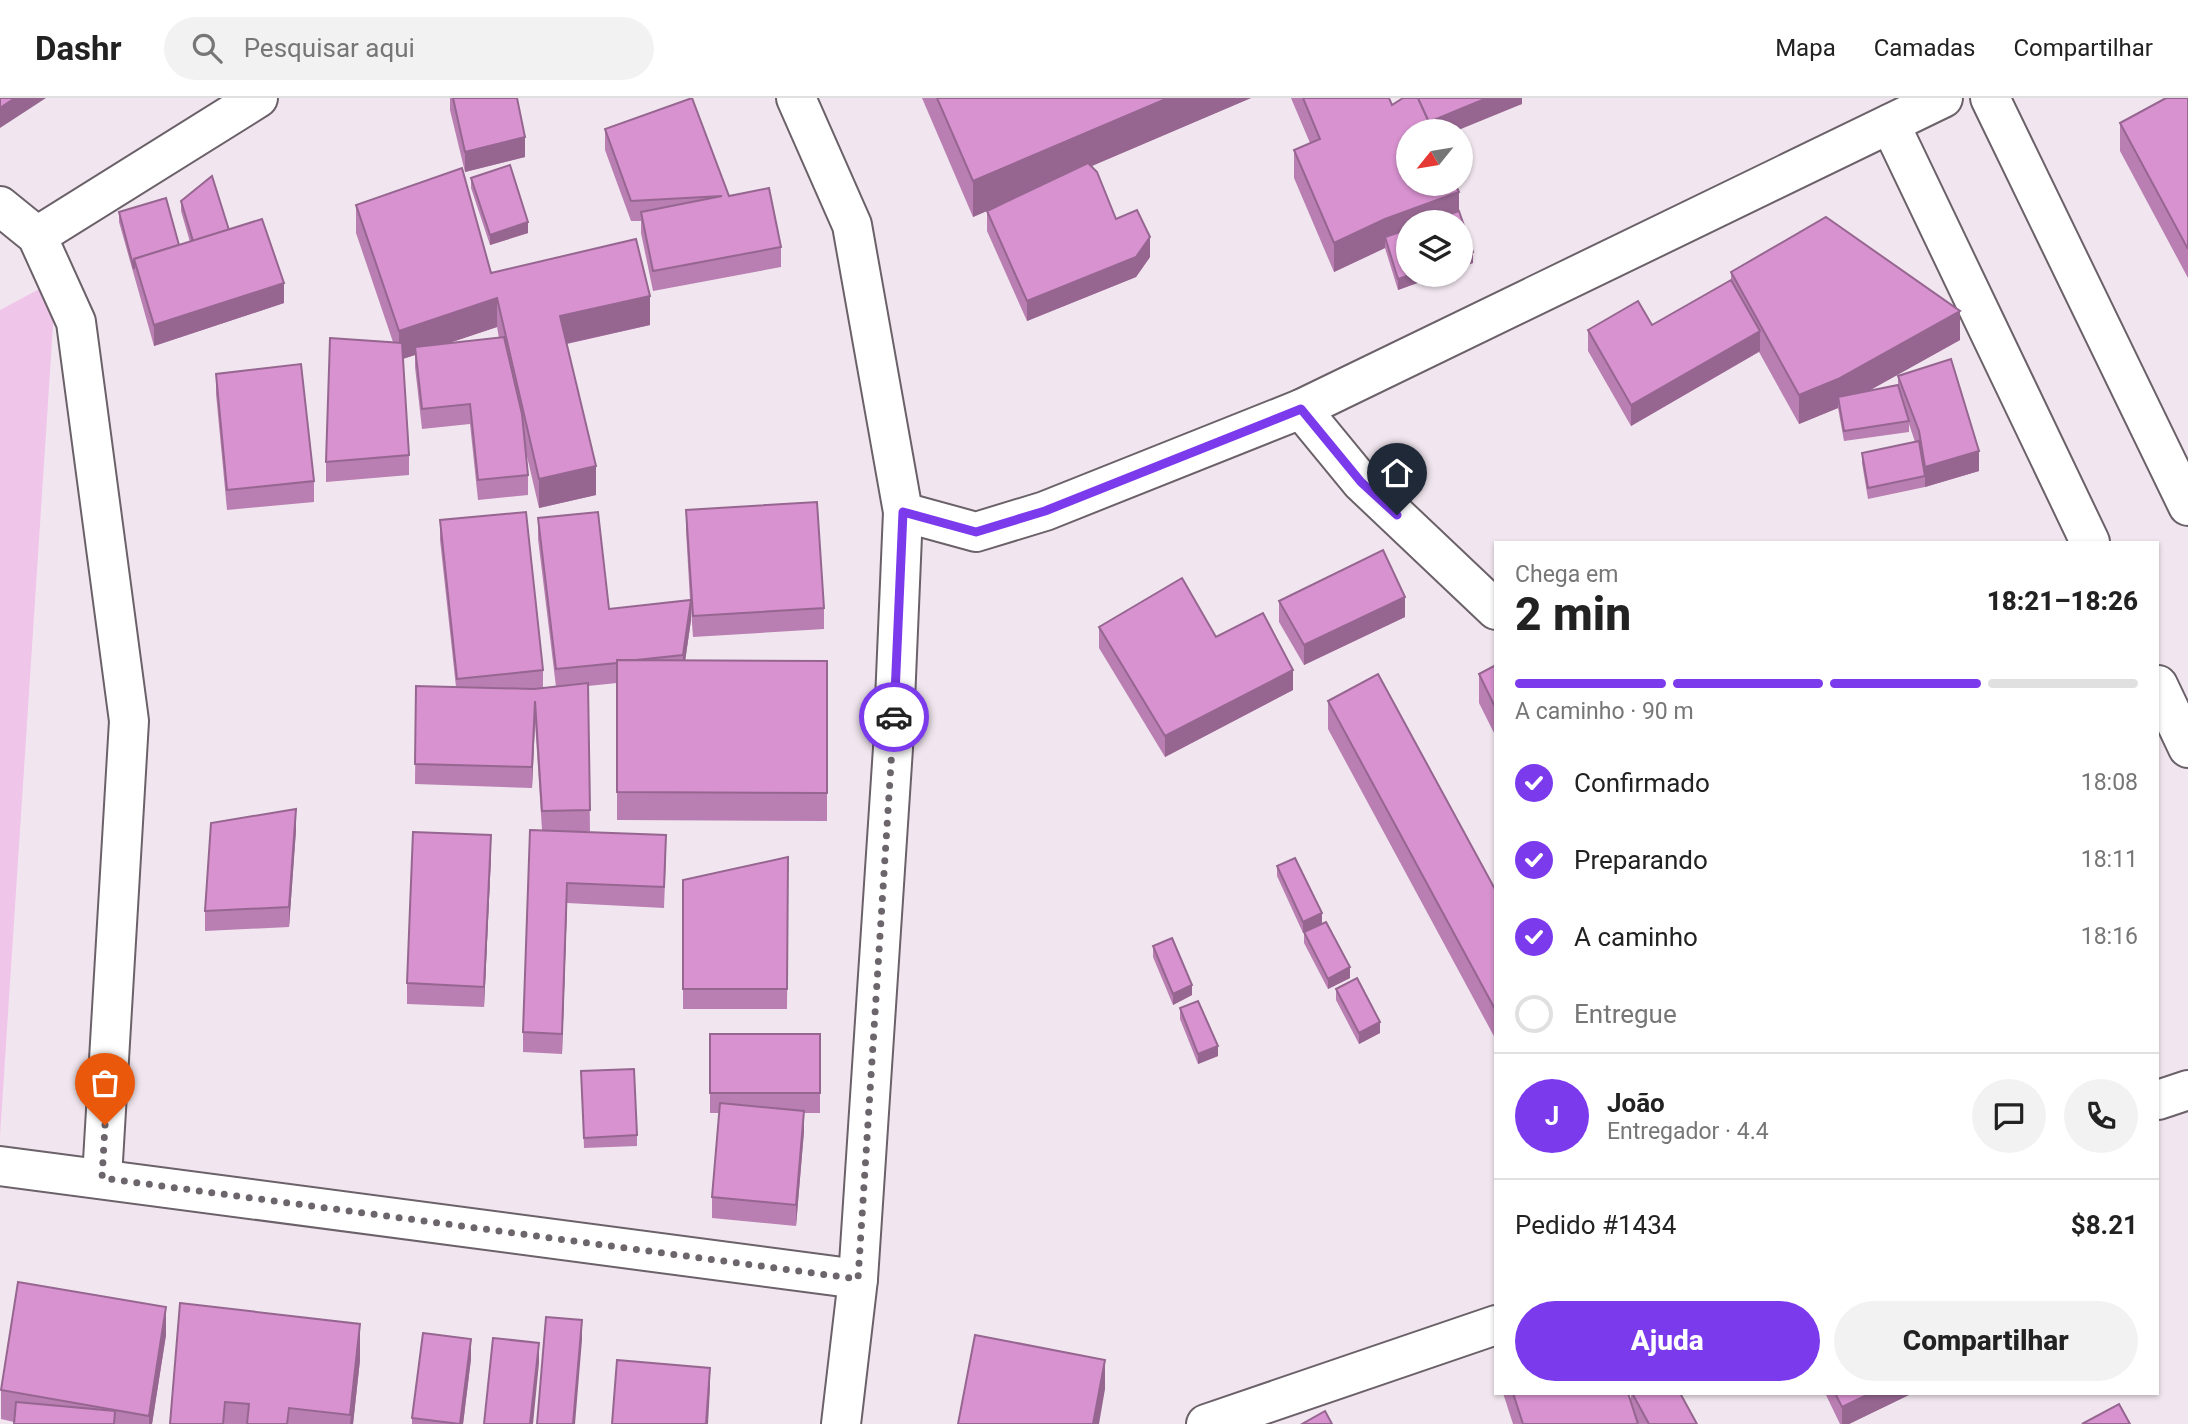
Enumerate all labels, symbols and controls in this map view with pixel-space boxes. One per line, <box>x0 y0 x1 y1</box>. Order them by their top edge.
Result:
search box <box>164 17 654 80</box>
text: Dashr <box>35 29 122 68</box>
icon: search <box>188 29 226 67</box>
text: Pesquisar aqui <box>244 33 415 63</box>
text: Mapa <box>1775 34 1836 62</box>
text: Camadas <box>1874 34 1975 62</box>
text: Compartilhar <box>2013 34 2153 62</box>
north arrow <box>1396 119 1474 196</box>
map controls <box>1396 119 1473 287</box>
button: layers <box>1396 210 1473 287</box>
pin <box>1367 443 1427 515</box>
icon: home <box>1378 454 1416 492</box>
text: Chega em <box>1515 561 1618 588</box>
text: 18:21–18:26 <box>1987 586 2138 616</box>
text: 2 min <box>1515 587 1631 641</box>
courier <box>859 682 929 752</box>
icon: car <box>875 698 913 736</box>
text: A caminho · 90 m <box>1515 698 1694 725</box>
icon: check <box>1515 764 1553 802</box>
text: Confirmado <box>1574 768 1710 798</box>
text: 18:08 <box>2081 769 2138 796</box>
icon: check <box>1515 841 1553 879</box>
text: Preparando <box>1574 845 1708 875</box>
text: 18:11 <box>2081 846 2138 873</box>
icon: check <box>1515 918 1553 956</box>
text: A caminho <box>1574 922 1698 952</box>
text: 18:16 <box>2081 923 2138 950</box>
text: Entregue <box>1574 999 1677 1029</box>
pin <box>75 1053 135 1125</box>
icon: bag <box>86 1064 124 1102</box>
button: chat <box>1972 1079 2046 1153</box>
button: phone <box>2064 1079 2138 1153</box>
text: João <box>1607 1088 1665 1118</box>
text: J <box>1545 1101 1559 1131</box>
text: Entregador · 4.4 <box>1607 1118 1769 1145</box>
text: Pedido #1434 <box>1515 1210 1676 1240</box>
text: $8.21 <box>2071 1210 2138 1240</box>
button: Ajuda <box>1515 1301 1820 1381</box>
button: Compartilhar <box>1834 1301 2138 1381</box>

